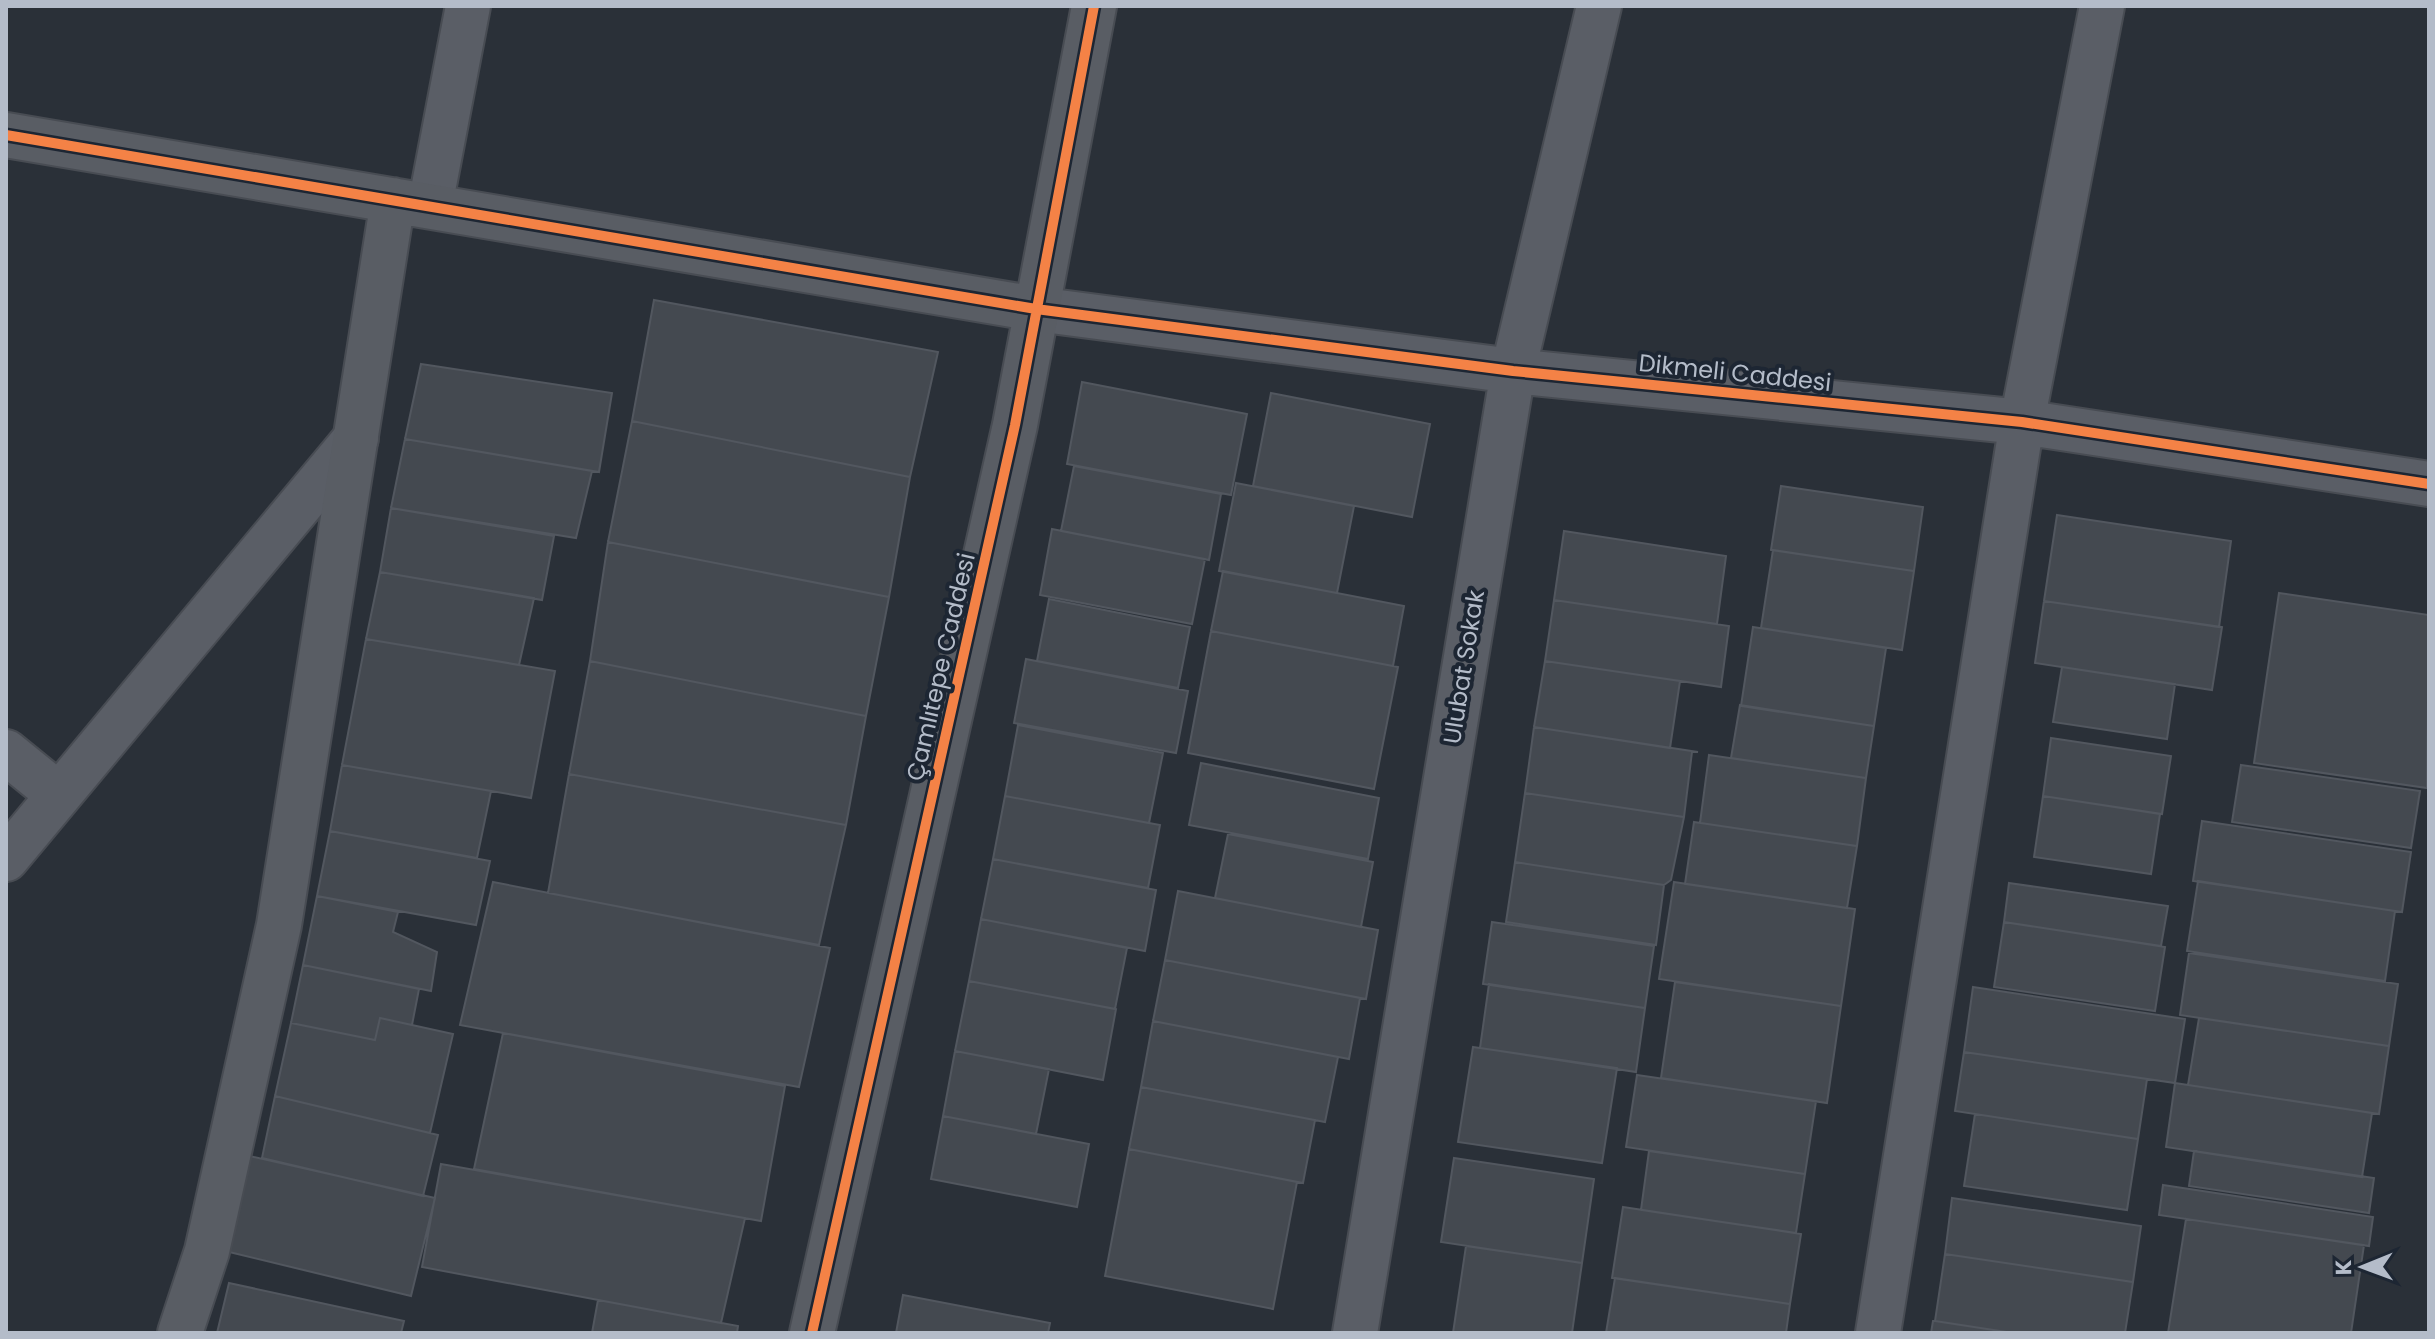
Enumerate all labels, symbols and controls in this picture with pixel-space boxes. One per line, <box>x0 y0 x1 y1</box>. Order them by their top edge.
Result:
street label: Dikmeli Caddesi <box>1637 346 1833 399</box>
street label: Çamlıtepe Caddesi <box>898 550 983 784</box>
street label: Ulubat Sokak <box>1435 587 1492 746</box>
north arrow <box>2323 1227 2403 1307</box>
text: K <box>2328 1259 2359 1275</box>

